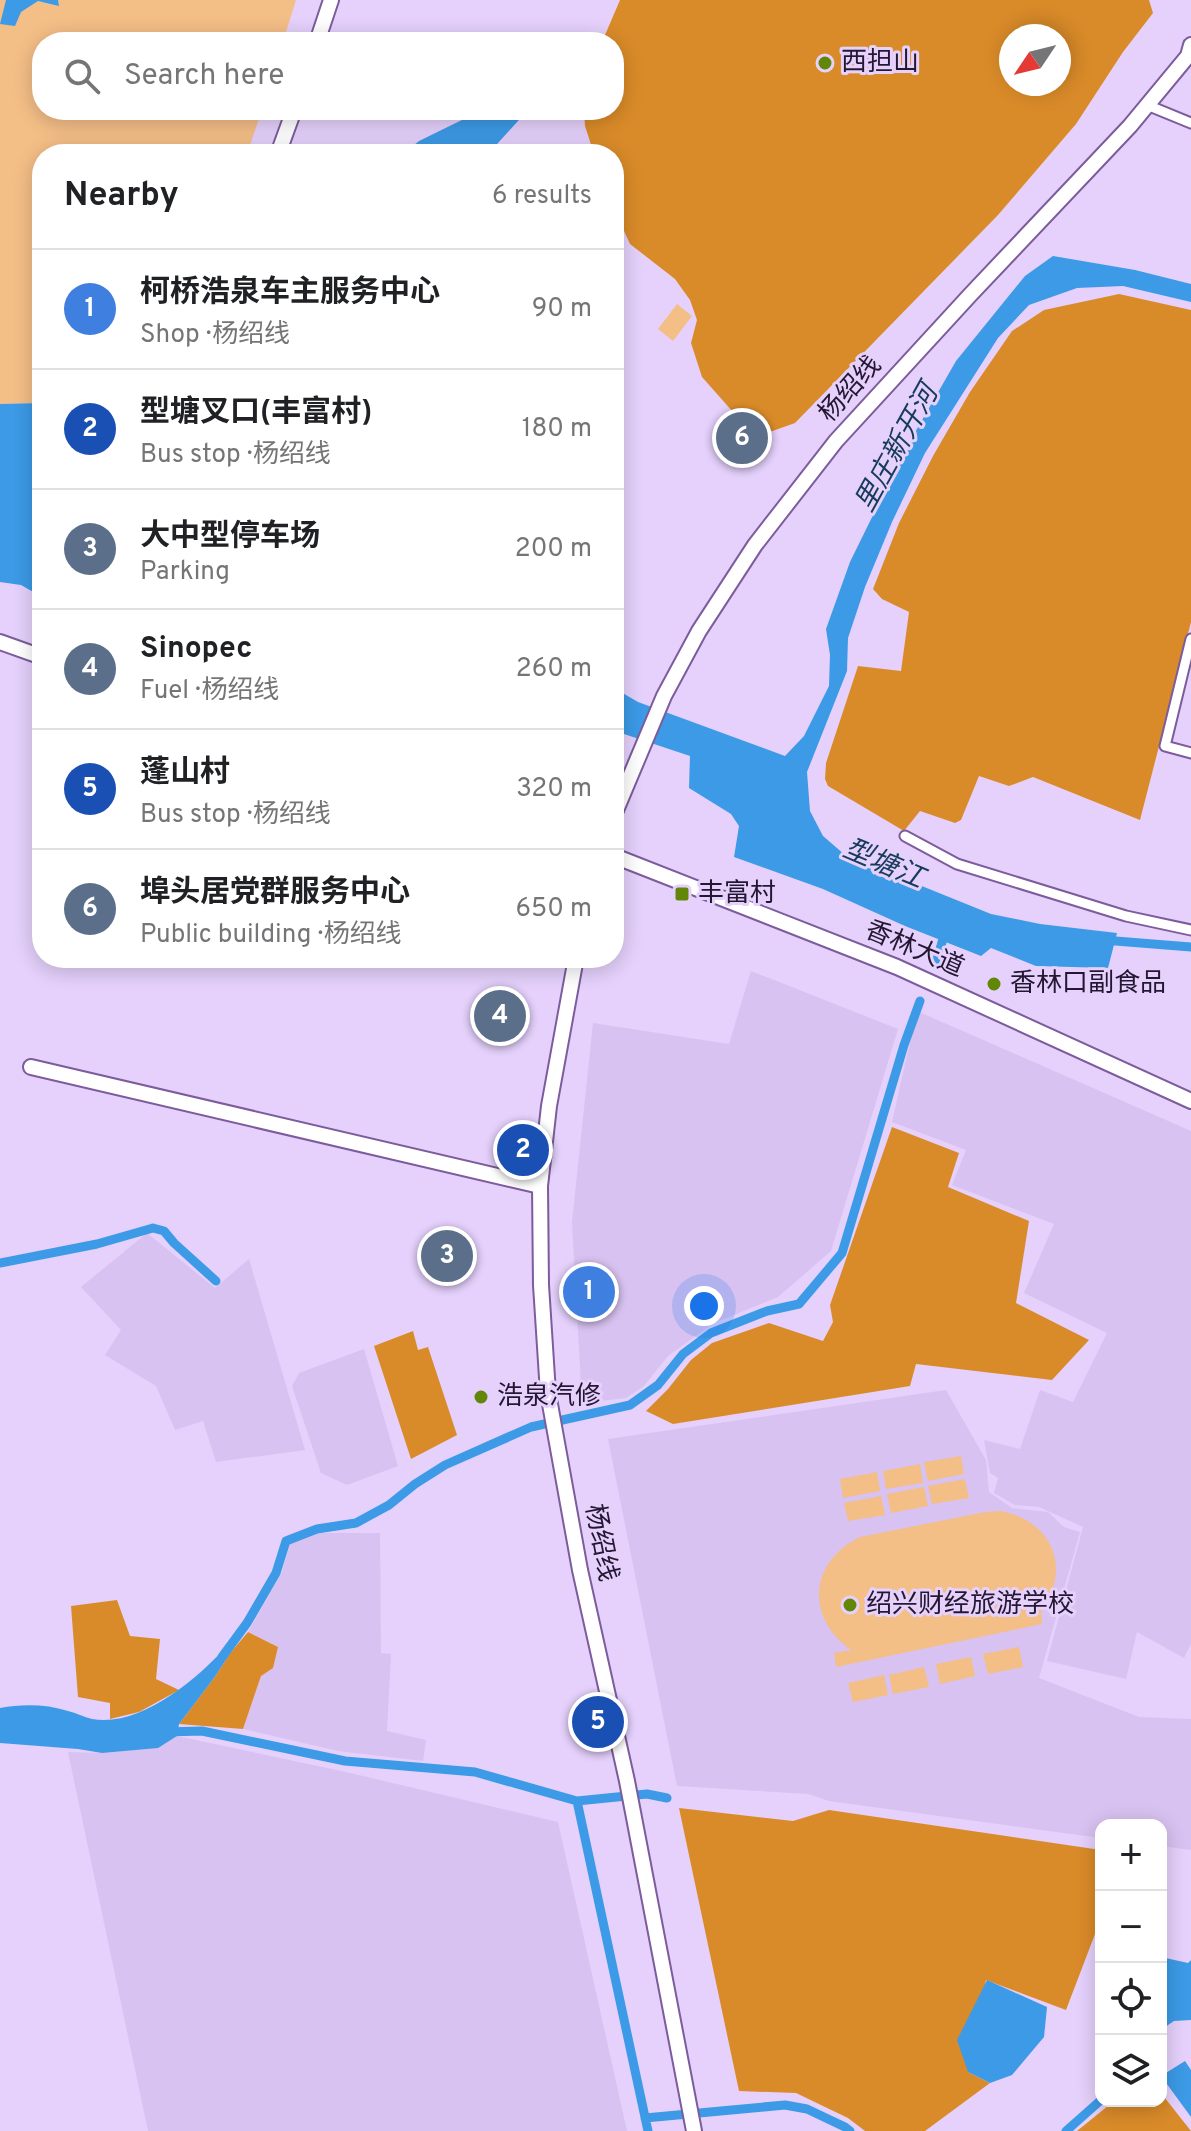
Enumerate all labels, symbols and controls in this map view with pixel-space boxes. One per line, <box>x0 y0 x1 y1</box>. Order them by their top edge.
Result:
north arrow <box>999 24 1071 96</box>
search box <box>32 32 624 120</box>
place label: 西担山 <box>841 47 919 80</box>
icon: search <box>60 54 104 98</box>
marker: 西担山 <box>816 54 834 72</box>
text: Search here <box>124 58 284 95</box>
text: Nearby <box>64 175 179 218</box>
text: 6 results <box>492 180 592 213</box>
text: 柯桥浩泉车主服务中心 <box>140 275 440 312</box>
text: 1 <box>85 293 95 326</box>
text: 90 m <box>532 293 592 326</box>
text: Shop · 杨绍线 <box>140 319 290 352</box>
street label: 杨绍线 <box>813 350 889 430</box>
water label: 里庄新开河 <box>848 375 950 519</box>
text: 型塘叉口(丰富村) <box>140 395 372 432</box>
pin: 6 <box>716 408 768 468</box>
text: 2 <box>82 413 98 446</box>
text: 180 m <box>522 413 592 446</box>
text: Bus stop · 杨绍线 <box>140 439 331 472</box>
text: 大中型停车场 <box>140 519 320 556</box>
text: 3 <box>82 533 98 566</box>
text: 200 m <box>515 533 592 566</box>
text: Parking <box>140 556 230 589</box>
text: Sinopec <box>140 631 253 668</box>
text: 4 <box>82 653 98 686</box>
text: 260 m <box>516 653 592 686</box>
text: Fuel · 杨绍线 <box>140 675 279 708</box>
text: 蓬山村 <box>140 755 230 792</box>
text: 5 <box>82 773 98 806</box>
text: 320 m <box>516 773 592 806</box>
text: Bus stop · 杨绍线 <box>140 799 331 832</box>
water label: 型塘江 <box>837 832 931 899</box>
text: 埠头居党群服务中心 <box>140 875 410 912</box>
place label: 丰富村 <box>698 878 776 911</box>
marker: 丰富村 <box>673 885 691 903</box>
text: 6 <box>82 893 98 926</box>
text: 650 m <box>516 893 592 926</box>
street label: 香林大道 <box>860 914 968 986</box>
text: Public building · 杨绍线 <box>140 919 402 952</box>
place label: 香林口副食品 <box>1010 968 1166 1001</box>
marker: 香林口副食品 <box>985 975 1003 993</box>
pin: 4 <box>474 986 526 1046</box>
pin: 2 <box>497 1120 549 1180</box>
pin: 3 <box>421 1226 473 1286</box>
pin: 1 <box>563 1262 615 1322</box>
your location <box>684 1286 724 1326</box>
place label: 浩泉汽修 <box>497 1381 601 1414</box>
marker: 浩泉汽修 <box>472 1388 490 1406</box>
street label: 杨绍线 <box>576 1502 624 1584</box>
place label: 绍兴财经旅游学校 <box>866 1589 1074 1622</box>
marker: 绍兴财经旅游学校 <box>841 1596 859 1614</box>
pin: 5 <box>572 1692 624 1752</box>
map controls <box>1095 1819 1167 2107</box>
button: + <box>1095 1819 1167 1891</box>
button: − <box>1095 1891 1167 1963</box>
button: locate <box>1095 1963 1167 2035</box>
button: layers <box>1095 2035 1167 2107</box>

